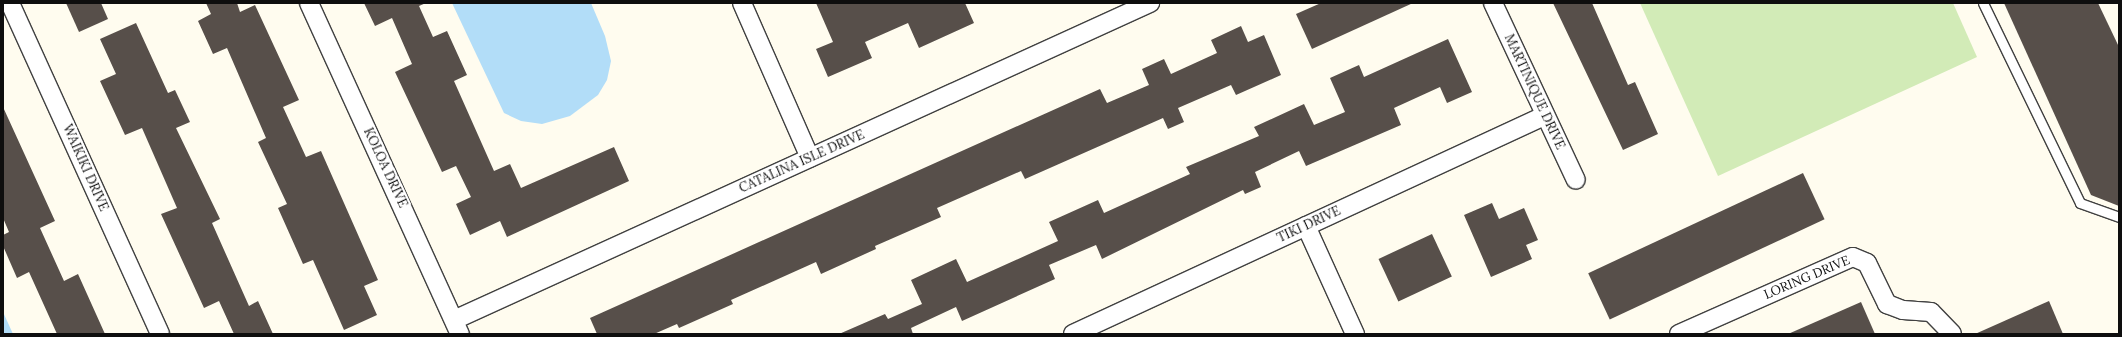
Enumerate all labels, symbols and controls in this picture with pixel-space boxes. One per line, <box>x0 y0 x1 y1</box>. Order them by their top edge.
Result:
street label: MARTINIQUE DRIVE <box>1500 32 1568 152</box>
street label: WAIKIKI DRIVE <box>59 122 111 214</box>
street label: KOLOA DRIVE <box>360 126 410 210</box>
street label: CATALINA ISLE DRIVE <box>737 127 867 197</box>
street label: TIKI DRIVE <box>1275 204 1343 246</box>
street label: LORING DRIVE <box>1762 253 1852 303</box>

